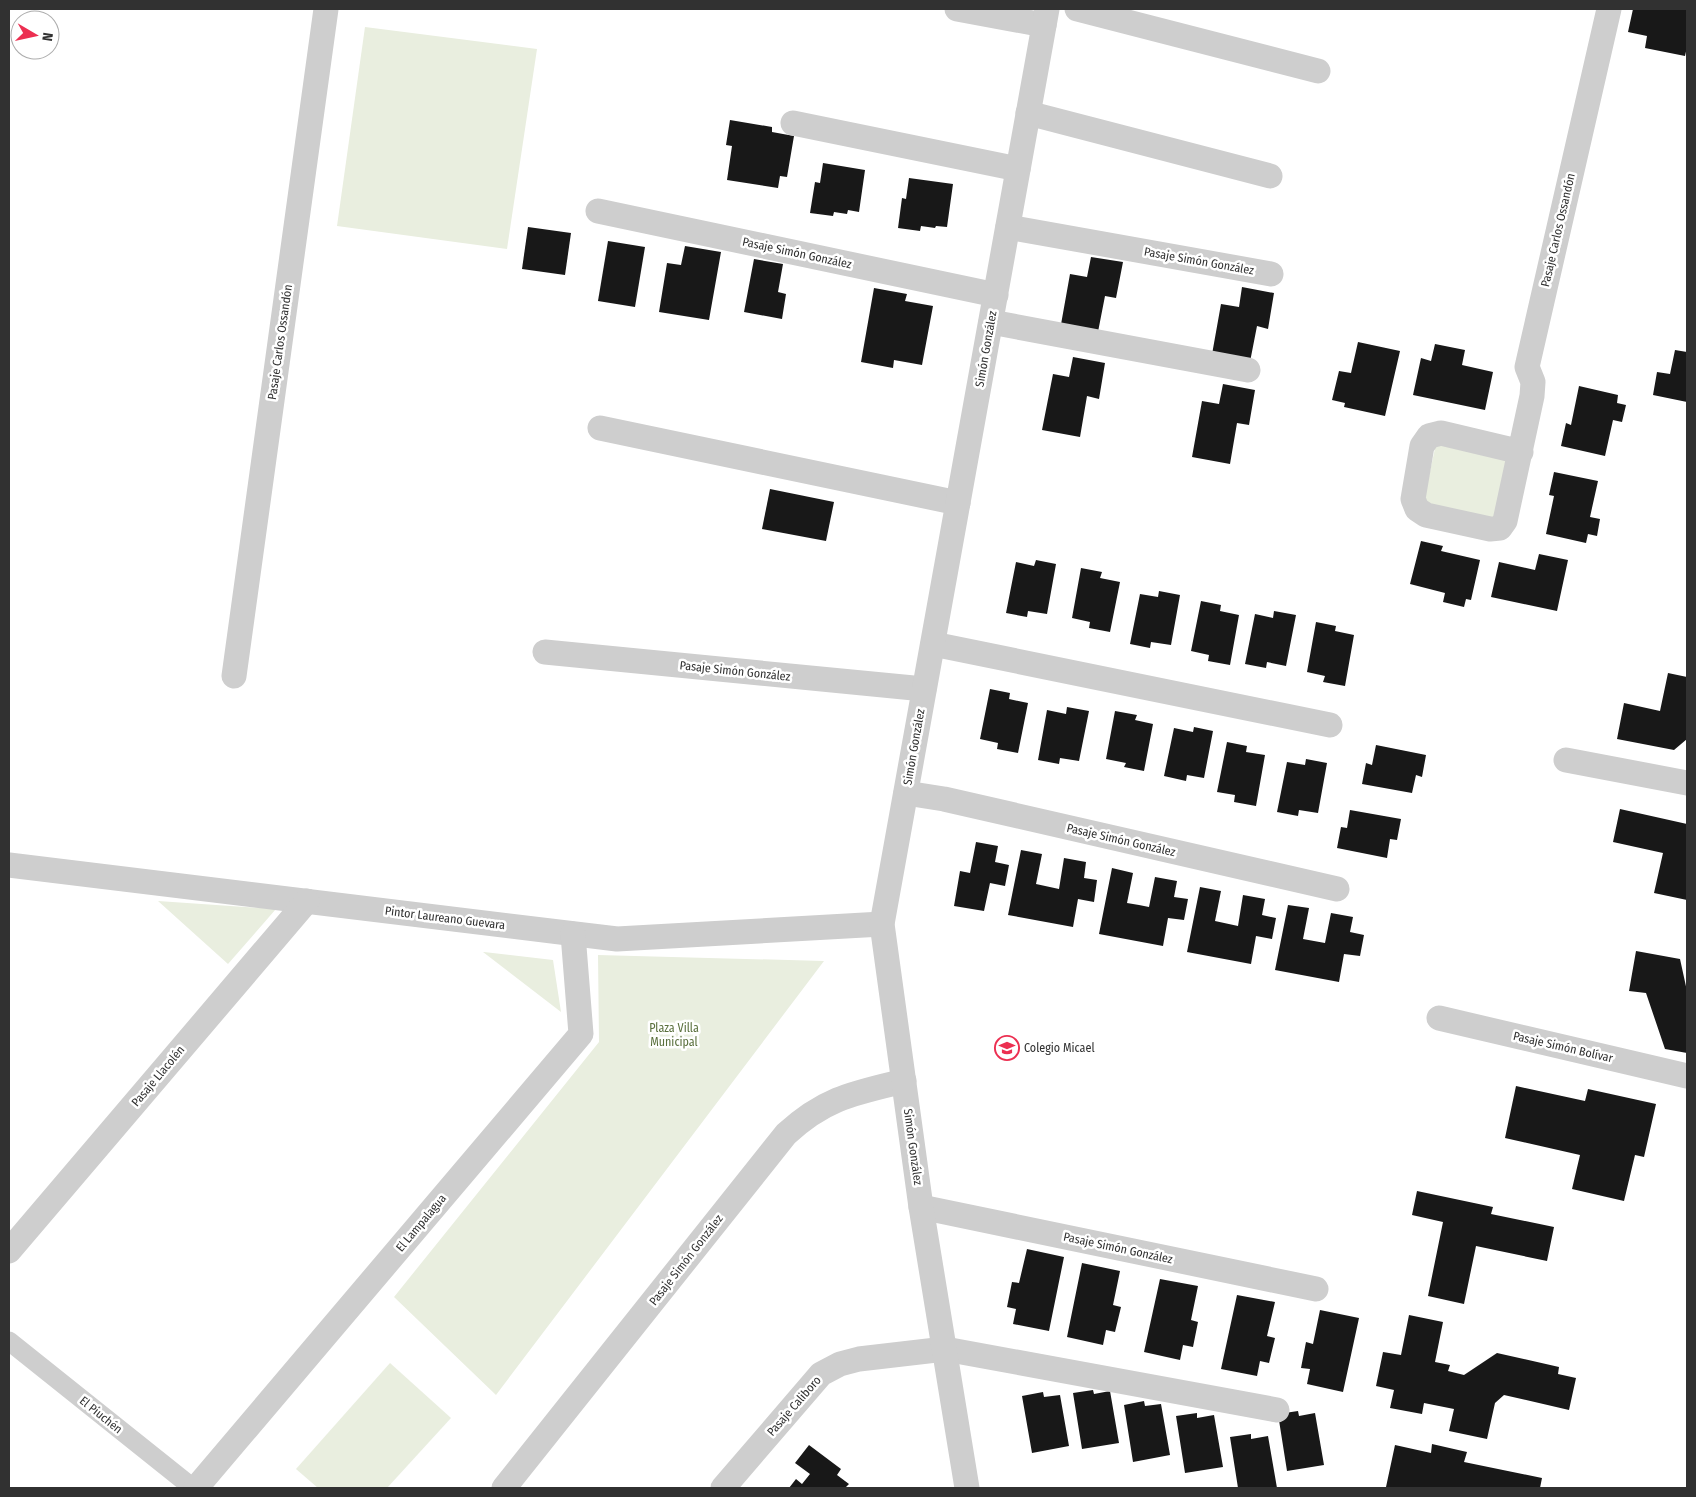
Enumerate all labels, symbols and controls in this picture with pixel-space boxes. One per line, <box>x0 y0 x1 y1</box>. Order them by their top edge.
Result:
north arrow <box>10 10 60 60</box>
text: N <box>38 31 56 42</box>
street label: Pasaje Carlos Ossandón <box>1538 172 1578 288</box>
street label: Pasaje Simón González <box>741 235 853 271</box>
street label: Pasaje Simón González <box>1143 244 1255 278</box>
street label: Pasaje Carlos Ossandón <box>265 283 295 401</box>
street label: Simón González <box>972 310 1000 388</box>
street label: Pasaje Simón González <box>679 658 791 684</box>
street label: Simón González <box>900 708 928 786</box>
street label: Pasaje Simón González <box>1065 821 1177 859</box>
street label: Pintor Laureano Guevara <box>384 904 506 932</box>
park label: Plaza Villa Municipal <box>649 1021 699 1049</box>
street label: Pasaje Simón Bolívar <box>1512 1029 1615 1065</box>
school or university icon: Colegio Micael <box>994 1035 1020 1061</box>
place label: Colegio Micael <box>1024 1041 1095 1055</box>
street label: Pasaje Llacolén <box>129 1043 187 1109</box>
street label: Simón González <box>901 1108 925 1186</box>
street label: El Lampalagua <box>393 1191 449 1254</box>
street label: Pasaje Simón González <box>646 1212 726 1308</box>
street label: Pasaje Simón González <box>1062 1230 1174 1266</box>
street label: Pasaje Caliboro <box>764 1373 824 1439</box>
street label: El Piuchén <box>77 1394 125 1436</box>

